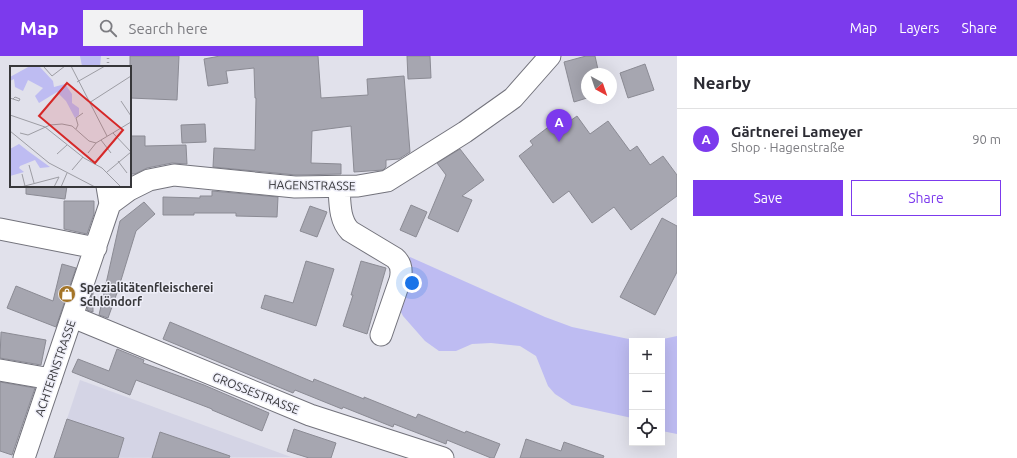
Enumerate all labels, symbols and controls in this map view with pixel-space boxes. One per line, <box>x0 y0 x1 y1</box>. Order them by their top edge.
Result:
search box <box>83 10 363 46</box>
text: Map <box>20 17 59 39</box>
icon: search <box>97 17 119 39</box>
text: Search here <box>129 20 208 37</box>
text: Map <box>850 20 877 36</box>
text: Layers <box>899 20 939 36</box>
text: Share <box>961 20 997 36</box>
inset map <box>10 66 131 187</box>
north arrow <box>581 68 617 104</box>
text: Nearby <box>693 73 751 92</box>
pin: A <box>546 109 572 142</box>
text: Gärtnerei Lameyer <box>731 123 863 140</box>
text: A <box>701 132 711 146</box>
text: 90 m <box>972 132 1001 146</box>
text: Shop · Hagenstraße <box>731 140 845 154</box>
street label: HAGENSTRASSE <box>268 178 356 192</box>
button: Save <box>693 180 843 216</box>
button: Share <box>851 180 1001 216</box>
your location <box>402 273 422 293</box>
place label: Spezialitätenfleischerei Schlöndorf <box>80 281 213 308</box>
shop icon: Spezialitätenfleischerei Schlöndorf <box>57 284 77 304</box>
street label: ACHTERNSTRASSE <box>32 318 78 418</box>
map controls <box>629 338 665 446</box>
button: + <box>629 338 665 374</box>
street label: GROSSESTRASSE <box>211 370 301 416</box>
button: − <box>629 374 665 410</box>
button: locate <box>629 410 665 446</box>

